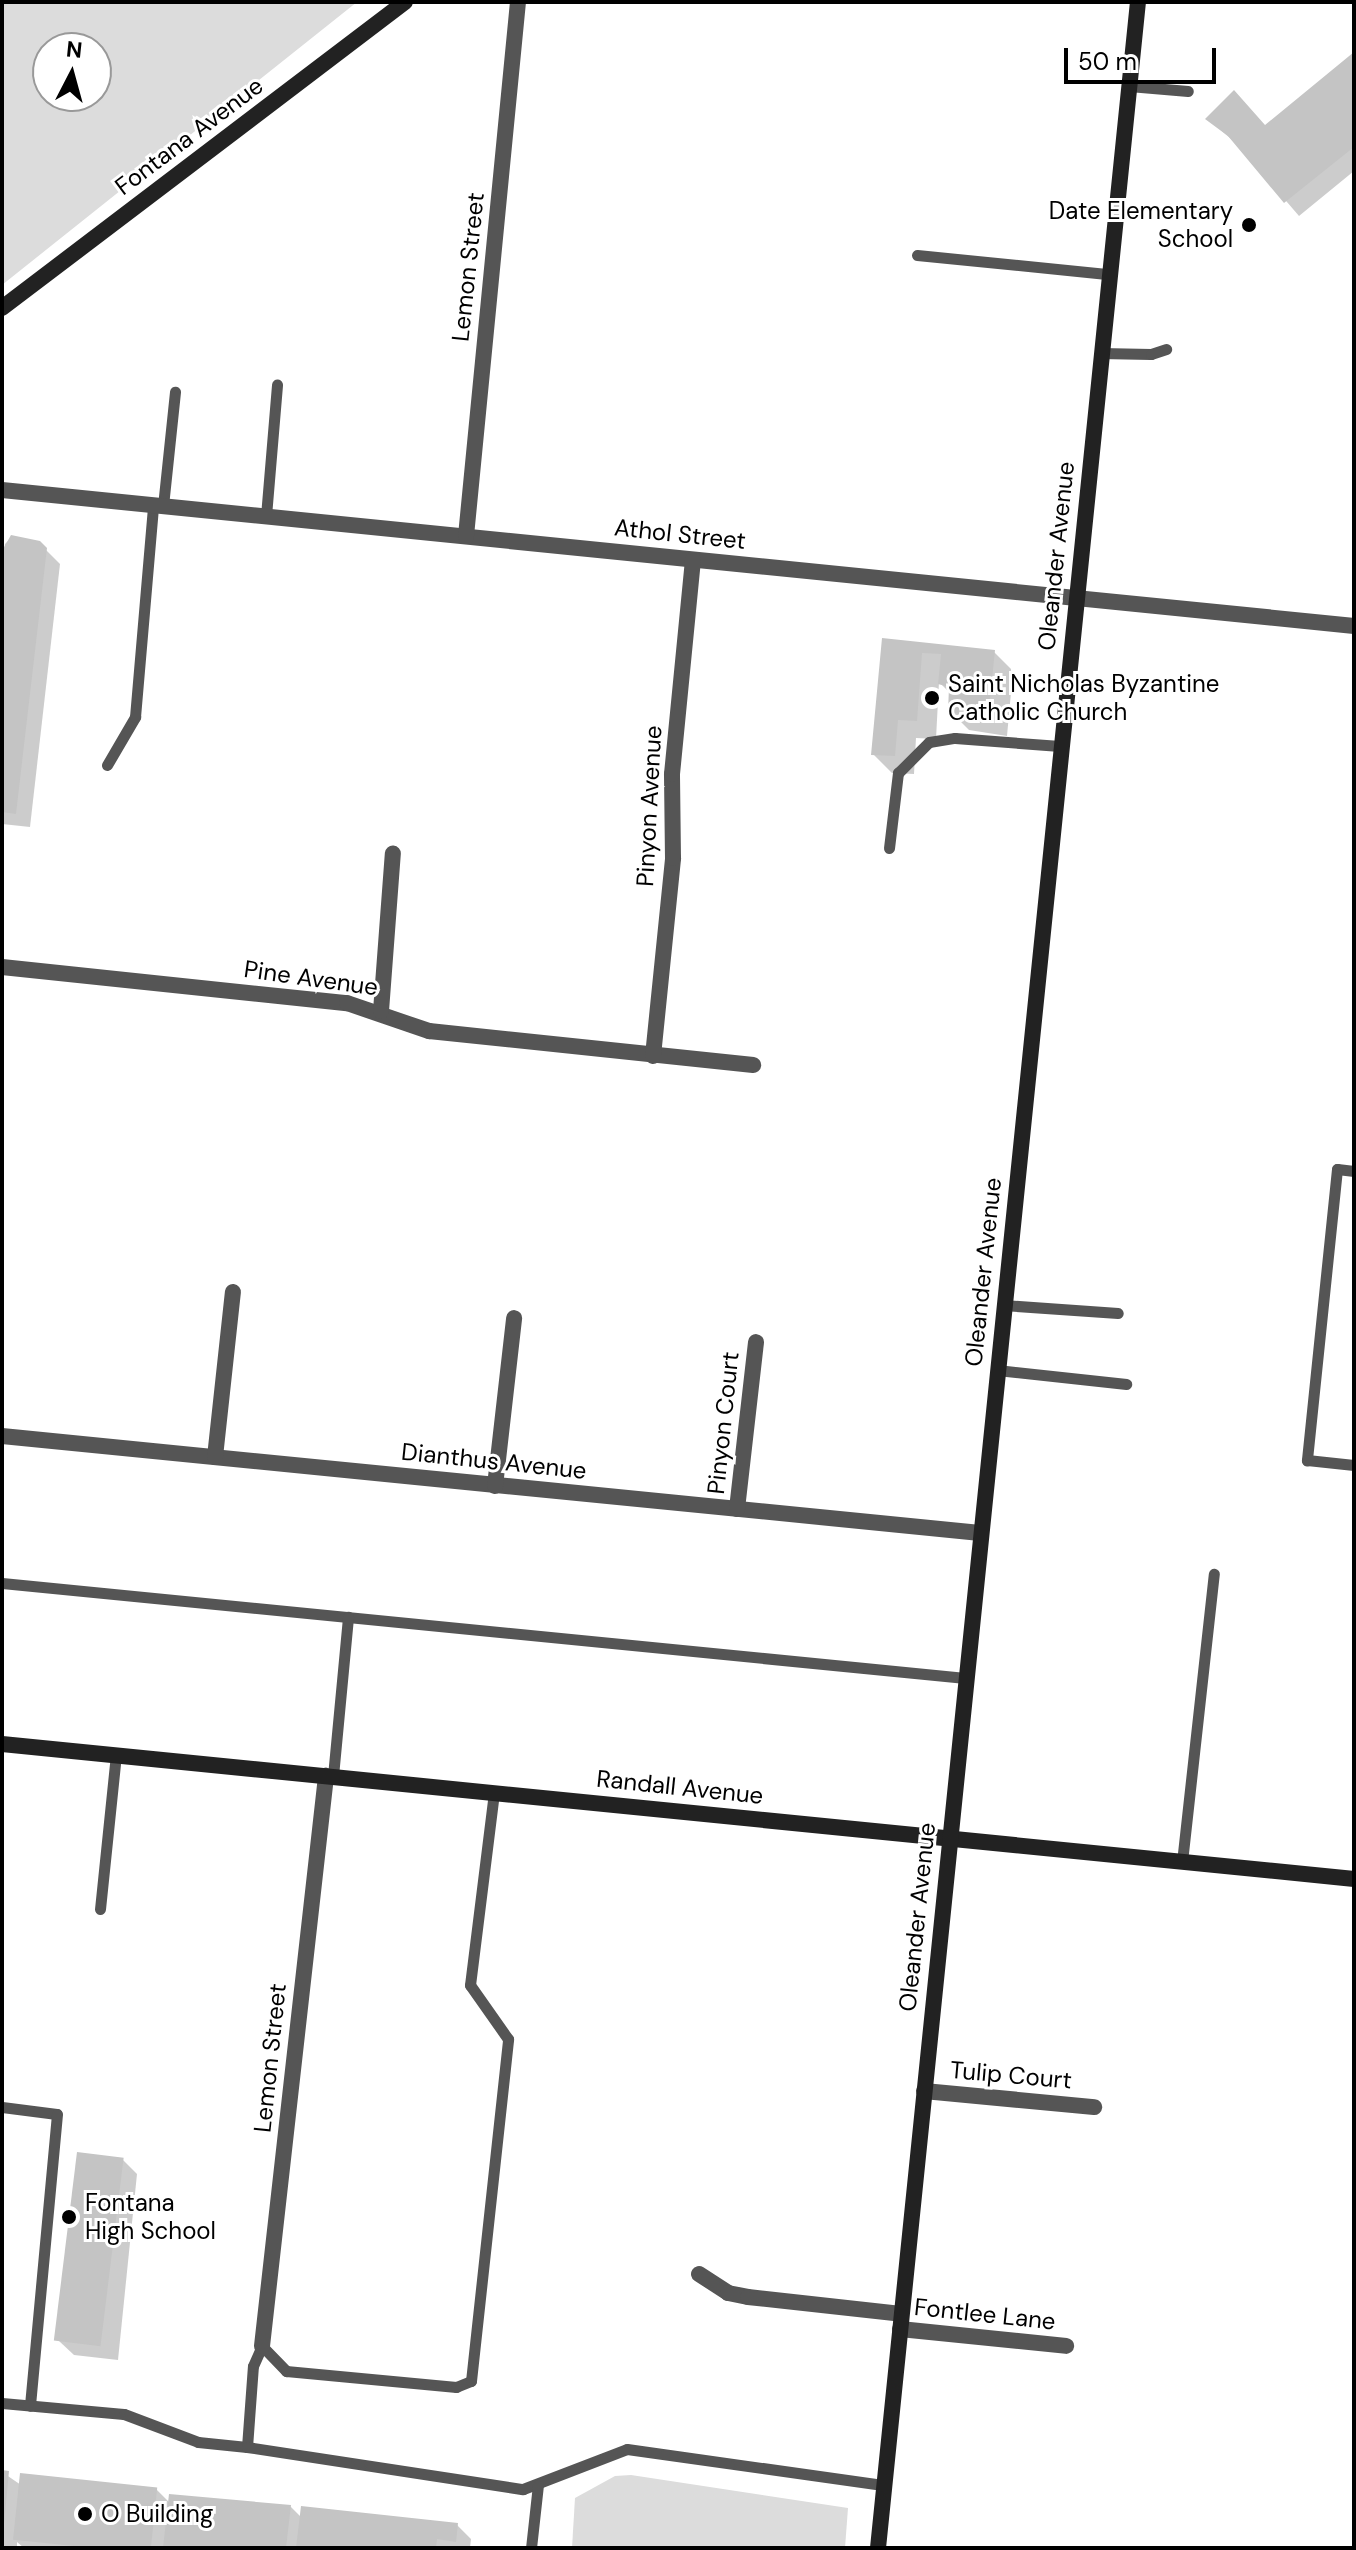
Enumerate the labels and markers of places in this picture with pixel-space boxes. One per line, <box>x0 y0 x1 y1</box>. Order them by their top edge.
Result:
place label: Date Elementary School <box>1049 197 1233 253</box>
marker: Date Elementary School <box>1240 216 1258 234</box>
place label: Saint Nicholas Byzantine Catholic Church <box>948 670 1219 726</box>
marker: Saint Nicholas Byzantine Catholic Church <box>923 689 941 707</box>
place label: Fontana High School <box>85 2189 216 2245</box>
marker: Fontana High School <box>60 2208 78 2226</box>
place label: O Building <box>101 2500 213 2528</box>
marker: O Building <box>76 2505 94 2523</box>

